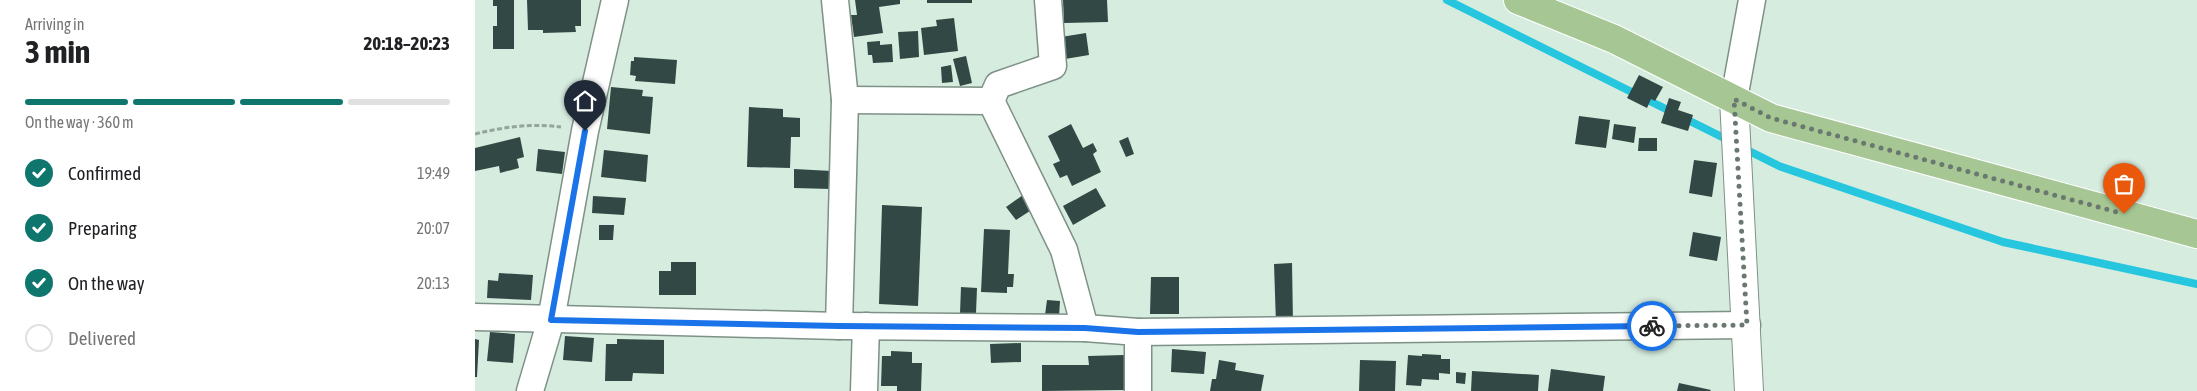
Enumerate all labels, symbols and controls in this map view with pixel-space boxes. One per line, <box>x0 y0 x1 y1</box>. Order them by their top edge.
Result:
text: Arriving in <box>25 15 85 33</box>
text: 20:18–20:23 <box>363 32 450 54</box>
text: 3 min <box>25 33 90 70</box>
pin <box>564 80 606 131</box>
icon: home <box>571 87 599 115</box>
text: On the way · 360 m <box>25 113 134 131</box>
icon: check <box>25 159 53 187</box>
text: Confirmed <box>68 162 141 184</box>
pin <box>2103 163 2145 214</box>
text: 19:49 <box>417 164 450 182</box>
icon: bag <box>2110 170 2138 198</box>
icon: check <box>25 214 53 242</box>
text: Preparing <box>68 217 137 239</box>
text: 20:07 <box>416 219 450 237</box>
icon: check <box>25 269 53 297</box>
text: On the way <box>68 272 145 294</box>
text: 20:13 <box>417 274 450 292</box>
courier <box>1627 301 1677 351</box>
icon: bike <box>1638 312 1666 340</box>
text: Delivered <box>68 327 136 349</box>

